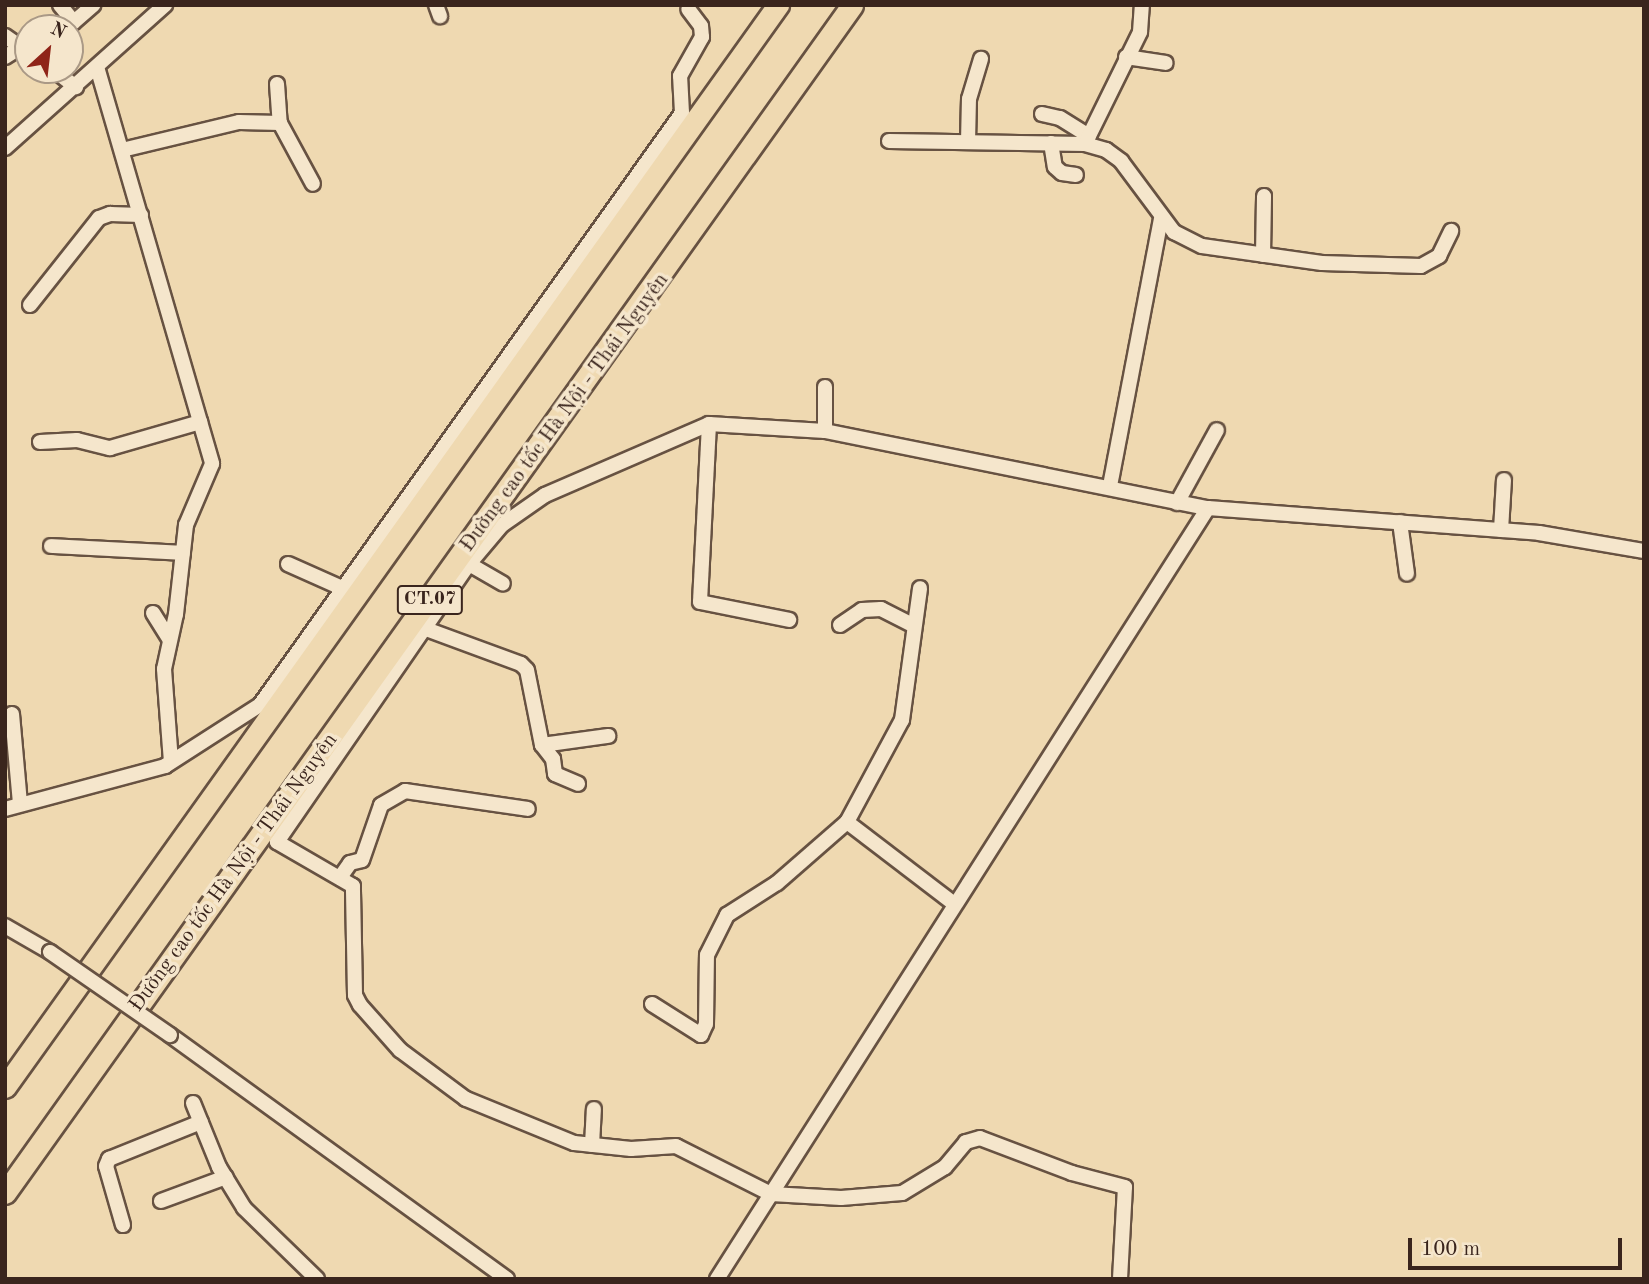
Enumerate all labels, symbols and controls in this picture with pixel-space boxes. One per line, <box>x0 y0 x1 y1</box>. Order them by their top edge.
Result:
north arrow <box>14 14 84 84</box>
text: N <box>47 20 69 43</box>
street label: Đường cao tốc Hà Nội - Thái Nguyên <box>455 269 675 557</box>
road number: CT.07 <box>397 584 463 615</box>
street label: Đường cao tốc Hà Nội - Thái Nguyên <box>124 729 344 1017</box>
scale bar <box>1411 1224 1624 1268</box>
text: 100 m <box>1421 1239 1480 1260</box>

